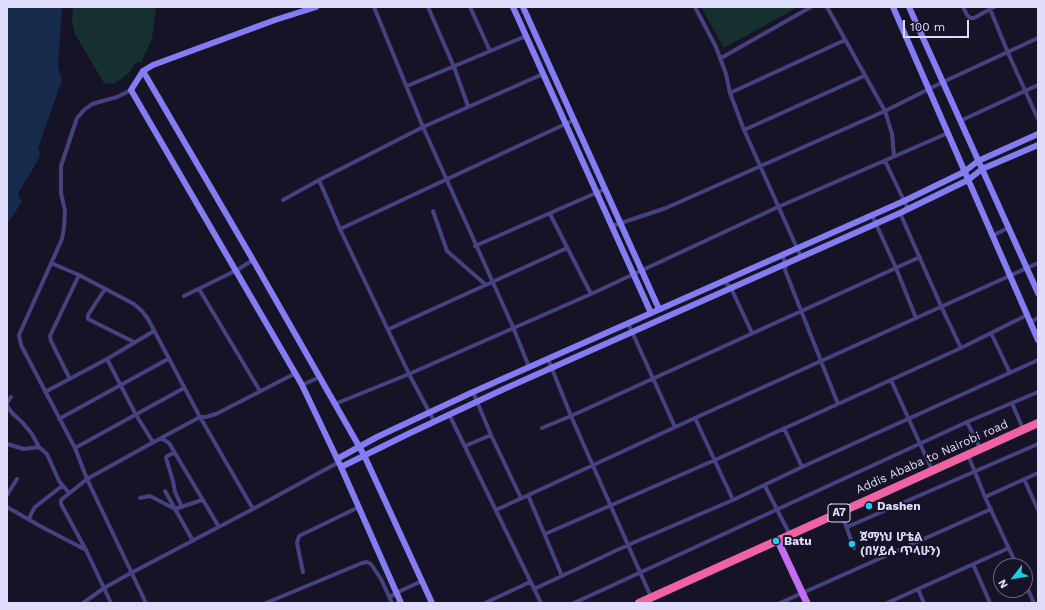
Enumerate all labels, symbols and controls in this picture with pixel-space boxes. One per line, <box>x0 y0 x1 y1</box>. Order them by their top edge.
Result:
scale bar <box>905 12 971 38</box>
text: 100 m <box>910 20 945 34</box>
street label: Addis Ababa to Nairobi road <box>854 417 1010 497</box>
place label: Dashen <box>877 499 921 513</box>
marker: Dashen <box>864 501 874 511</box>
road number: A7 <box>828 504 850 522</box>
place label: ጀማነህ ሆቴል (በሃይሉ ጥላሁን) <box>860 530 941 558</box>
place label: Batu <box>784 534 812 548</box>
marker: Batu <box>771 536 781 546</box>
marker: ጀማነህ ሆቴል (በሃይሉ ጥላሁን) <box>847 539 857 549</box>
north arrow <box>993 558 1033 598</box>
text: N <box>995 577 1011 591</box>

